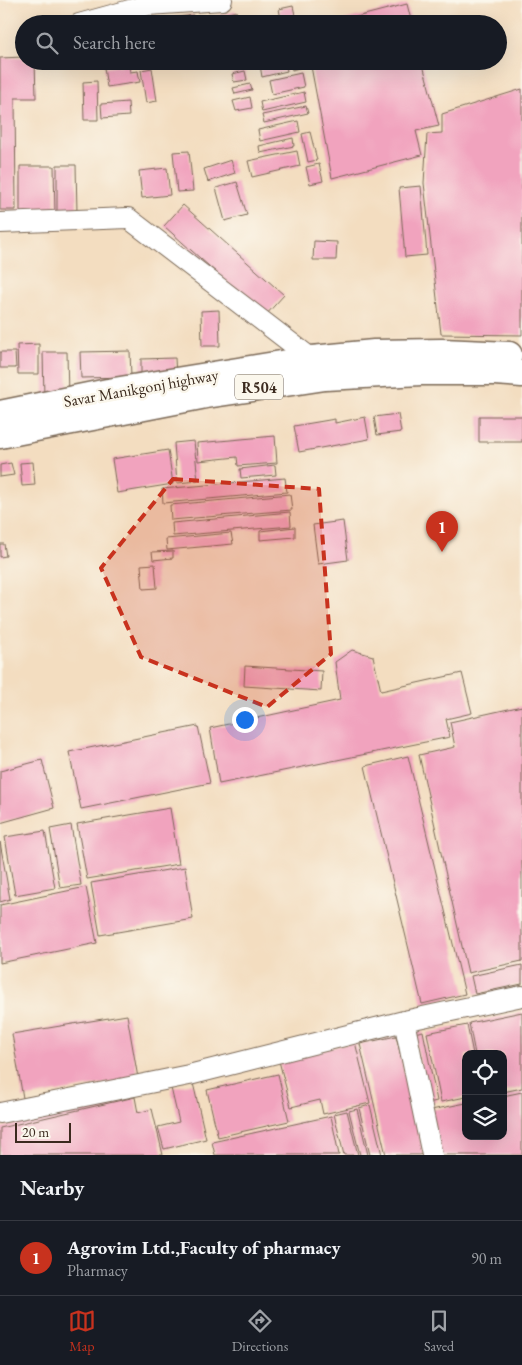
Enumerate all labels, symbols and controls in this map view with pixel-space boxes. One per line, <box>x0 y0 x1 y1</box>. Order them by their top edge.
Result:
search box <box>15 15 507 70</box>
icon: search <box>33 29 61 57</box>
text: Search here <box>73 30 155 55</box>
street label: Savar Manikgonj highway <box>62 364 221 412</box>
road number: R504 <box>235 374 283 400</box>
pin: 1 <box>426 511 458 552</box>
your location <box>232 707 258 733</box>
map controls <box>462 1050 507 1140</box>
button: locate <box>462 1050 507 1095</box>
button: layers <box>462 1095 507 1140</box>
scale bar <box>15 1120 71 1143</box>
text: 20 m <box>22 1123 49 1141</box>
text: Nearby <box>20 1174 84 1201</box>
text: Agrovim Ltd.,Faculty of pharmacy <box>67 1235 341 1260</box>
text: 1 <box>32 1248 40 1269</box>
text: 90 m <box>471 1248 502 1269</box>
text: Pharmacy <box>67 1260 128 1281</box>
tab: Map <box>68 1307 96 1355</box>
tab: Directions <box>232 1307 288 1355</box>
tab: Saved <box>424 1307 454 1355</box>

